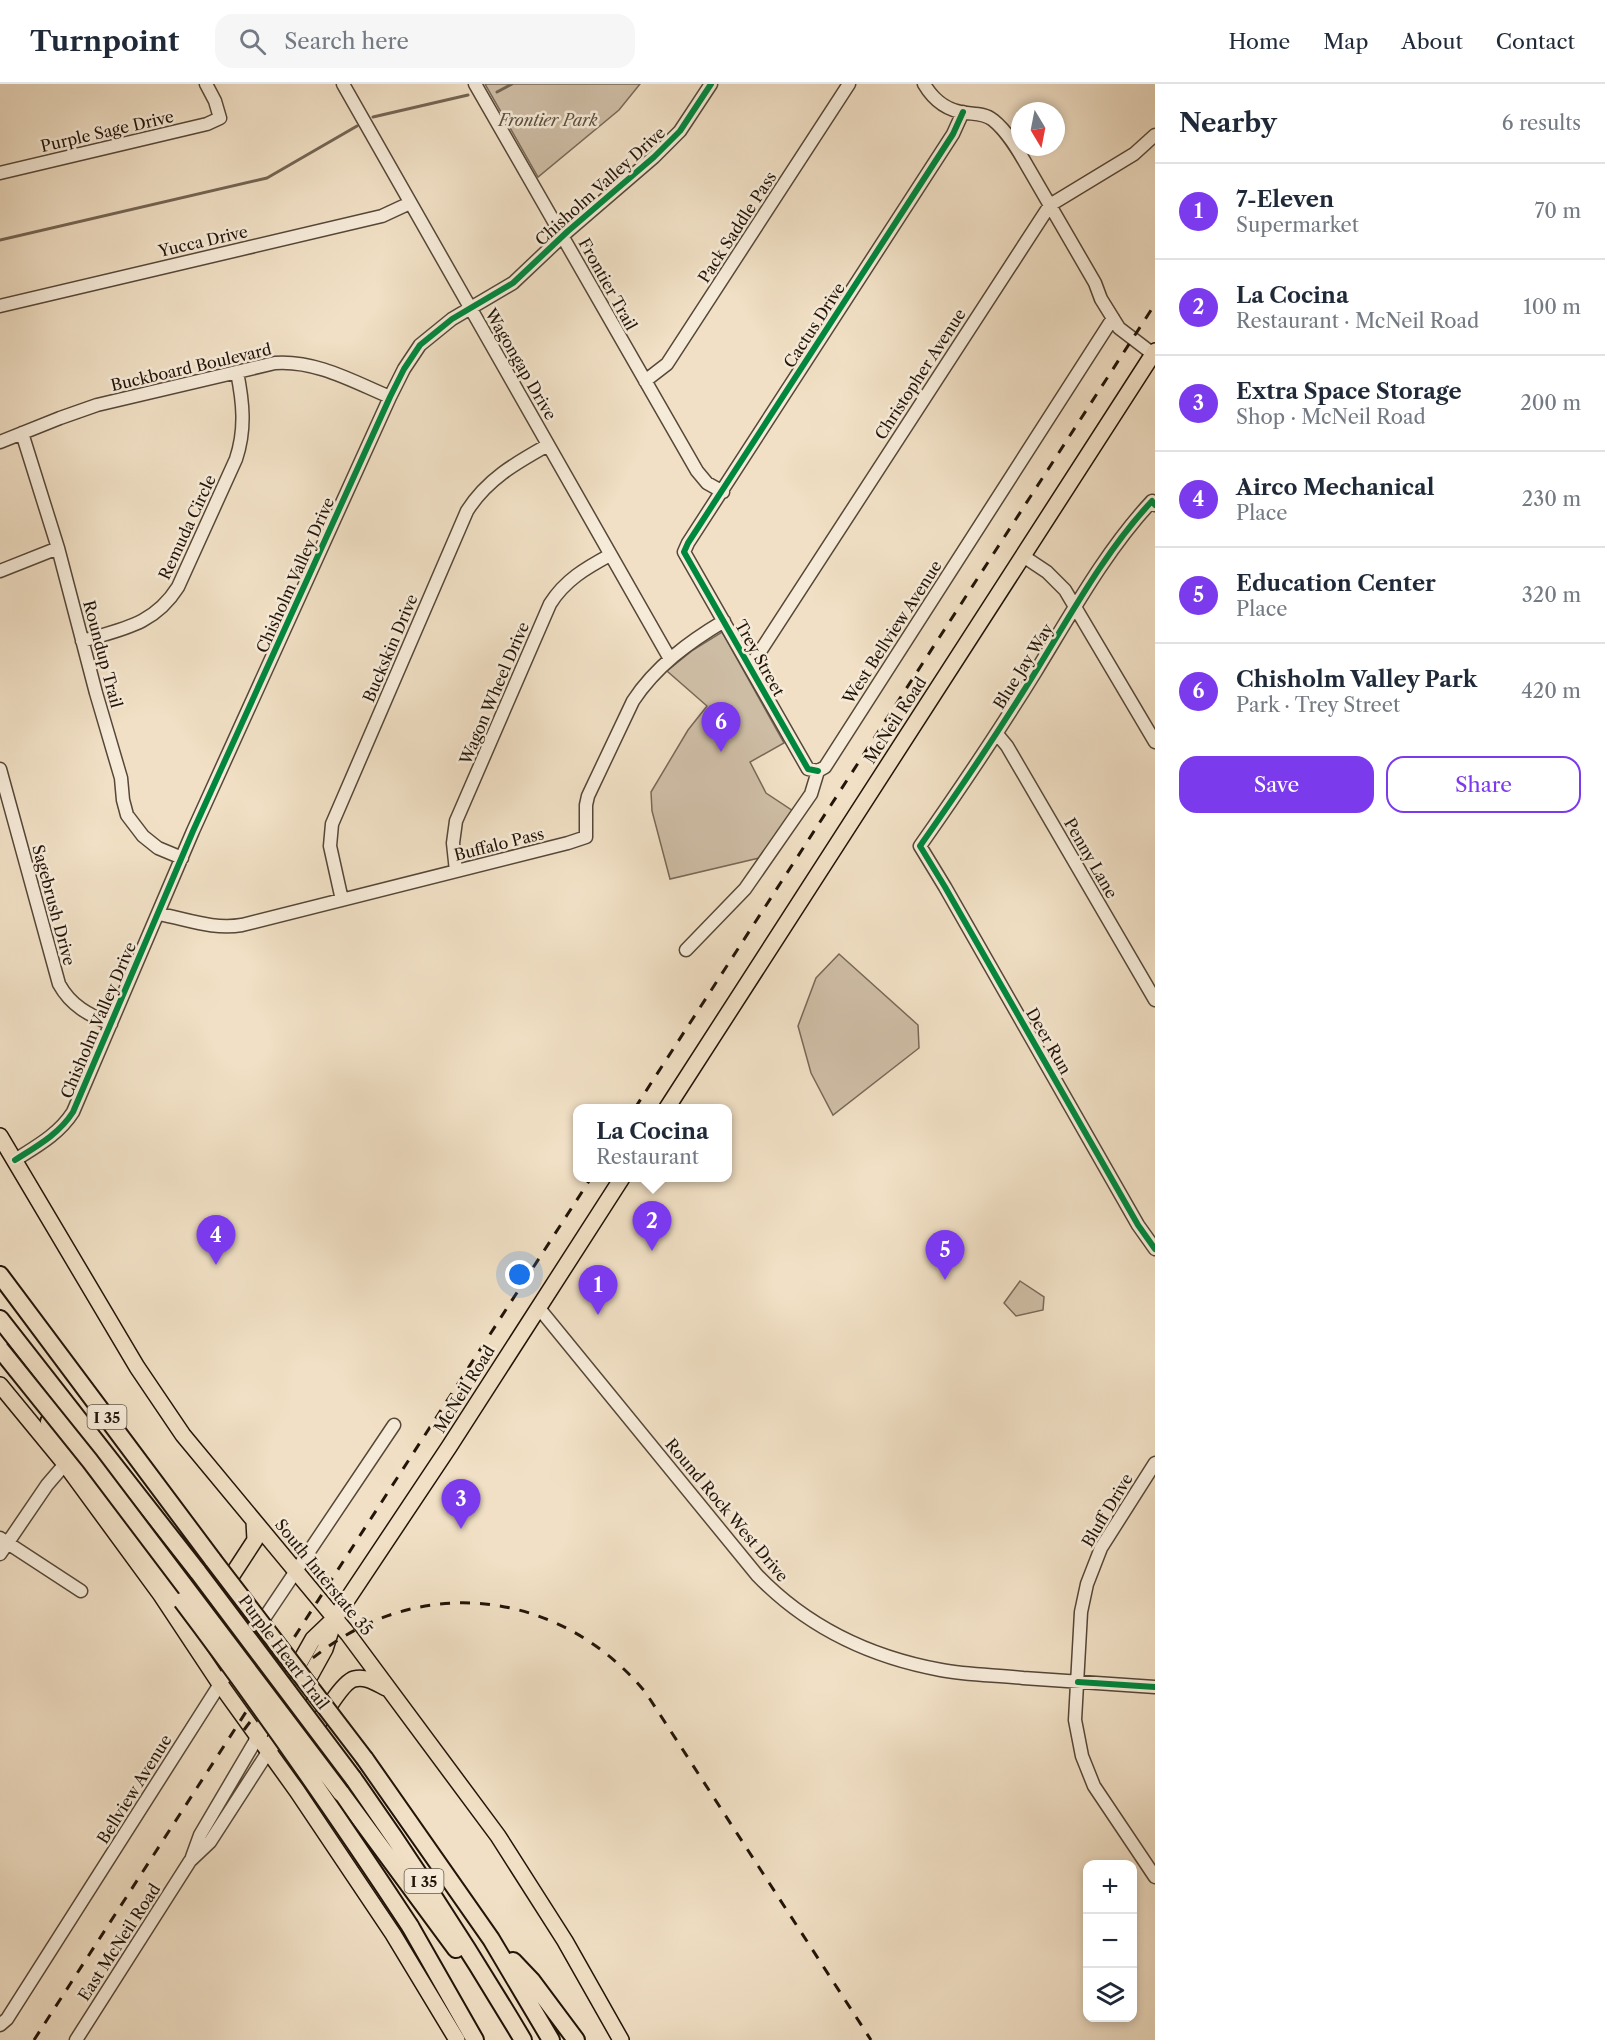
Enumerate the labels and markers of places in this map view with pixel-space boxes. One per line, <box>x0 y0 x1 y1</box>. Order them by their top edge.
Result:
pin: 6 <box>702 702 740 752</box>
pin: 2 <box>632 1202 672 1251</box>
pin: 4 <box>196 1216 236 1265</box>
pin: 5 <box>926 1230 964 1280</box>
pin: 1 <box>578 1266 618 1315</box>
pin: 3 <box>442 1480 480 1529</box>

